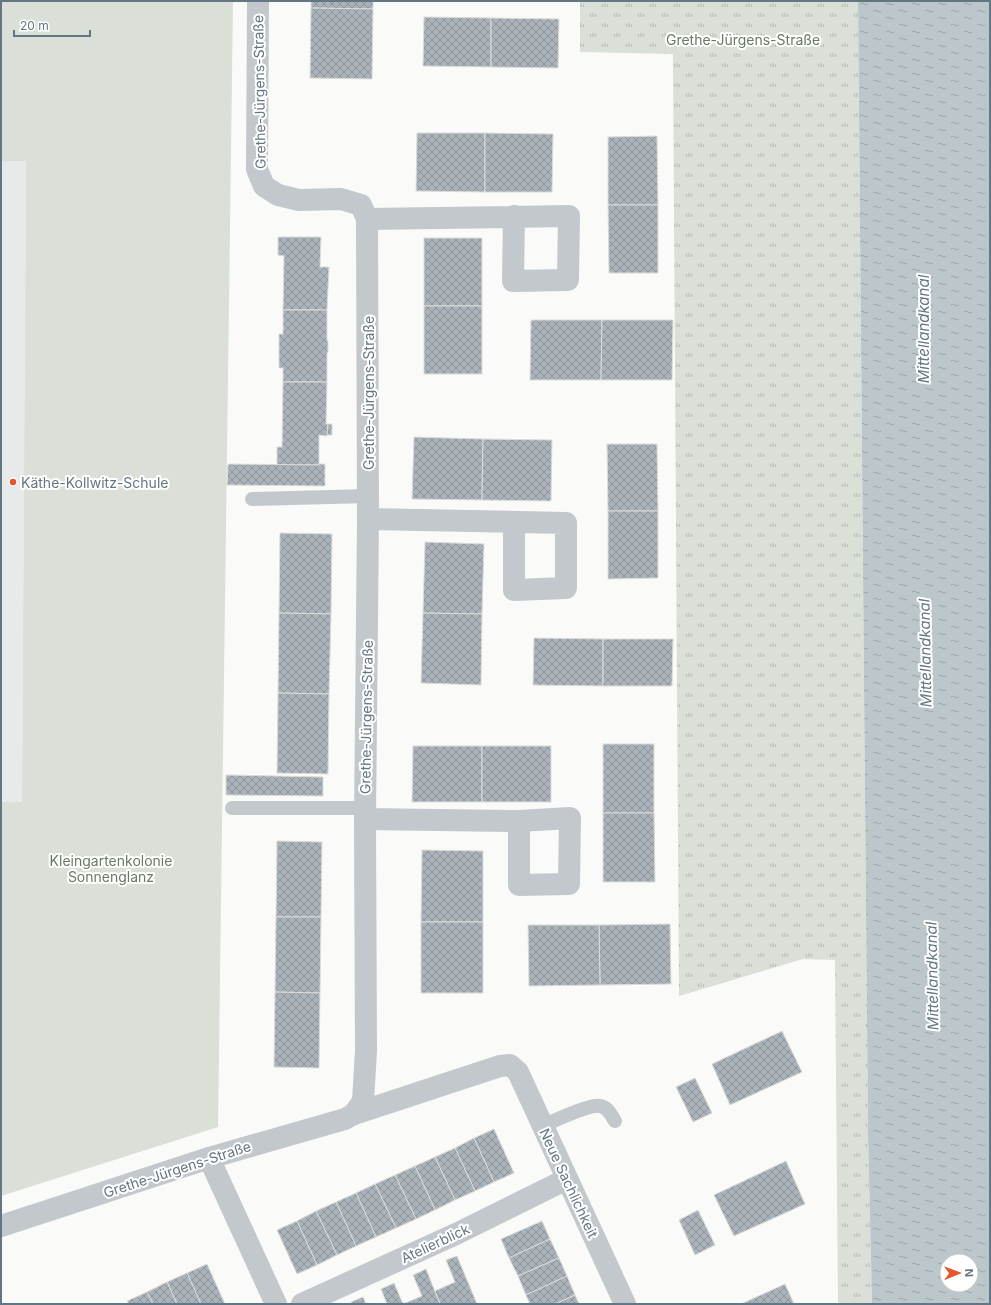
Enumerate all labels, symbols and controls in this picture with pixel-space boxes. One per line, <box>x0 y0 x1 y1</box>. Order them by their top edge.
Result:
scale bar <box>14 12 90 38</box>
street label: Grethe-Jürgens-Straße <box>249 15 269 169</box>
text: 20 m <box>20 18 49 33</box>
park label: Grethe-Jürgens-Straße <box>666 31 820 48</box>
water label: Mittellandkanal <box>914 274 933 383</box>
street label: Grethe-Jürgens-Straße <box>360 316 377 470</box>
place label: Käthe-Kollwitz-Schule <box>21 474 168 491</box>
marker: Käthe-Kollwitz-Schule <box>8 477 18 487</box>
water label: Mittellandkanal <box>915 598 935 707</box>
street label: Grethe-Jürgens-Straße <box>356 640 376 794</box>
park label: Kleingartenkolonie Sonnenglanz <box>50 852 172 885</box>
water label: Mittellandkanal <box>922 921 942 1030</box>
street label: Neue Sachlichkeit <box>536 1126 602 1241</box>
street label: Grethe-Jürgens-Straße <box>101 1137 253 1201</box>
street label: Atelierblick <box>398 1220 472 1266</box>
north arrow <box>939 1253 979 1293</box>
text: N <box>962 1269 976 1277</box>

